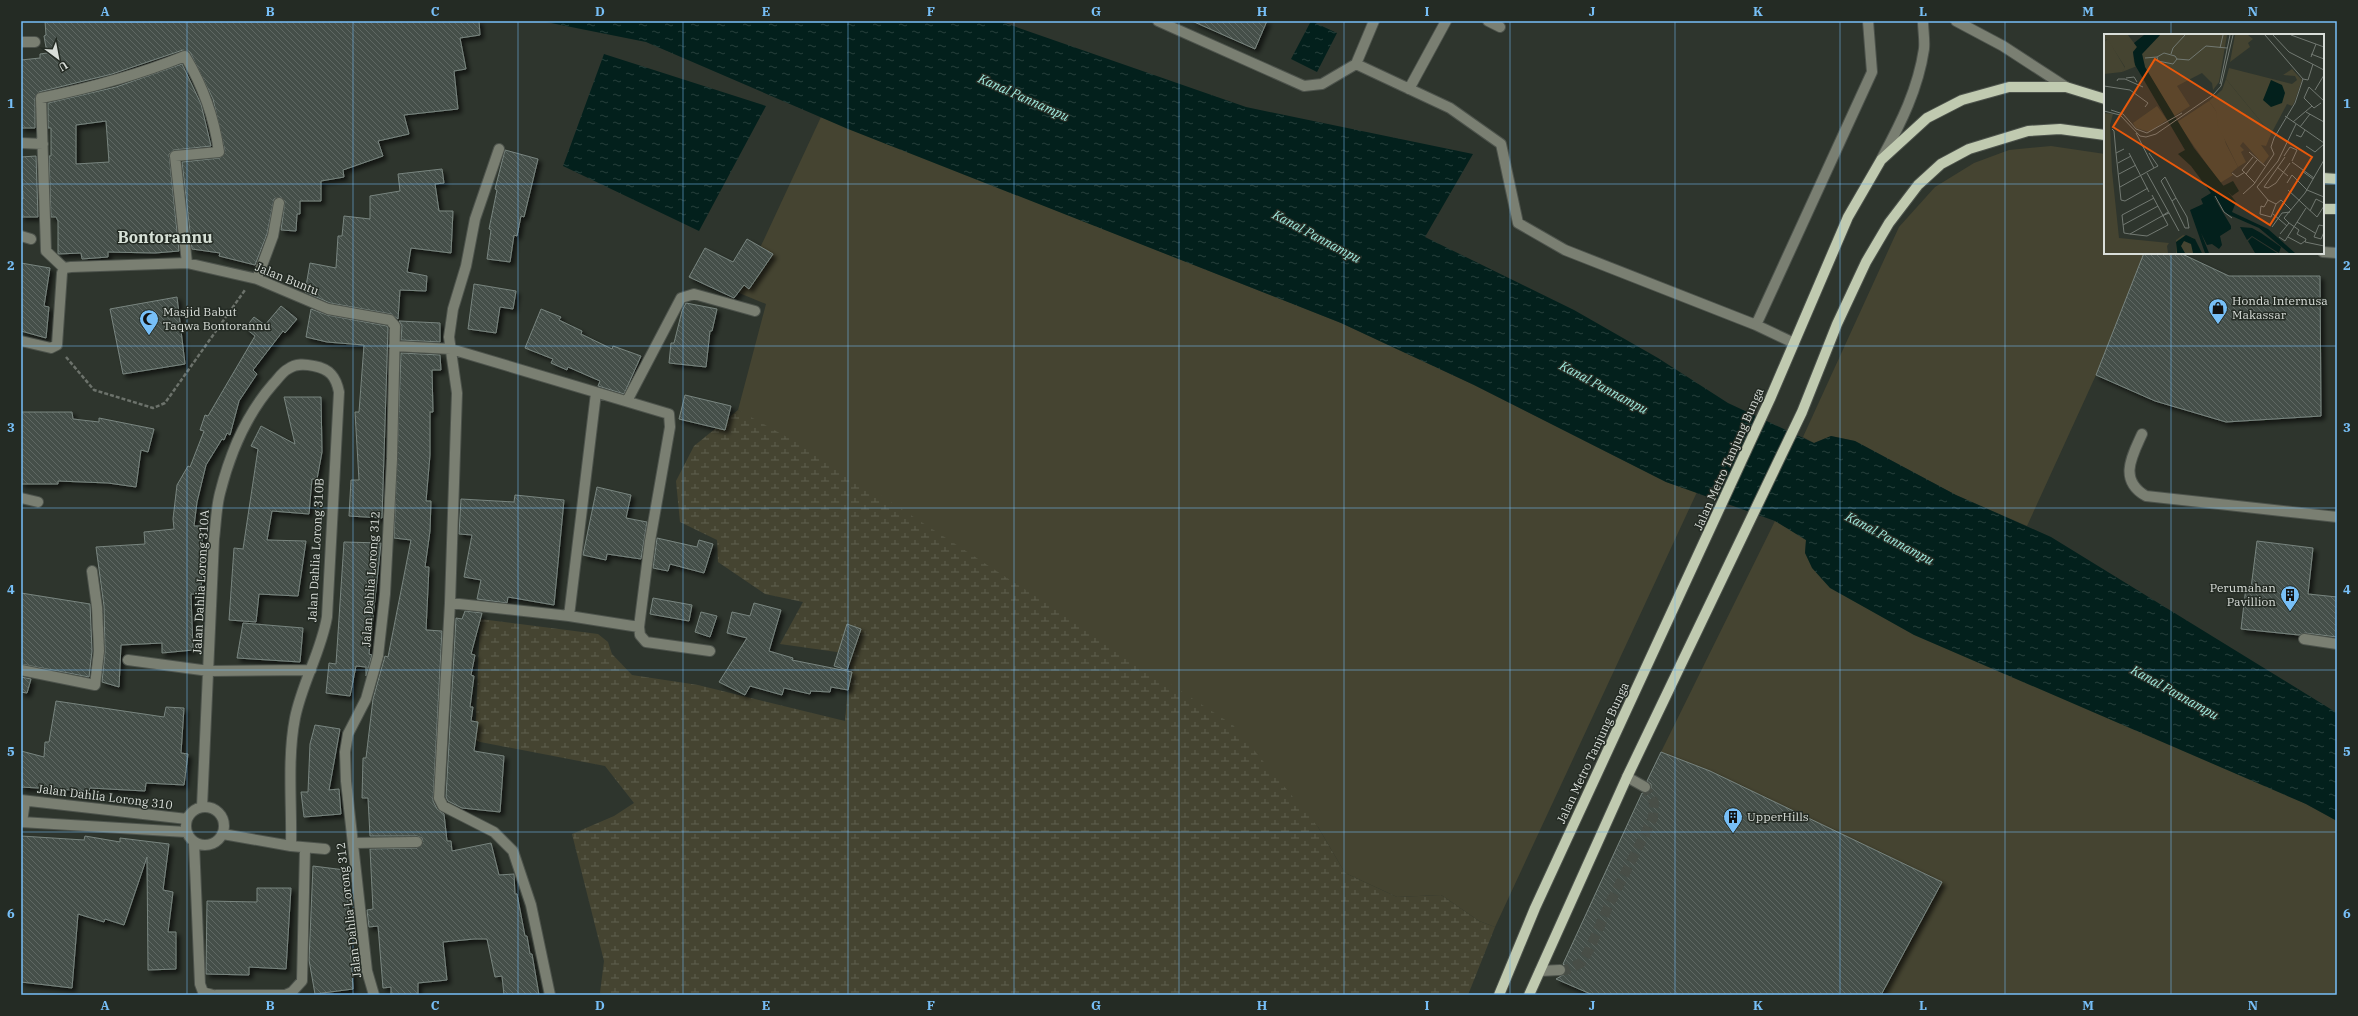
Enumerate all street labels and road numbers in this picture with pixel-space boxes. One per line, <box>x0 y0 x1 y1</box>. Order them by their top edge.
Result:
street label: Jalan Buntu <box>253 259 322 298</box>
street label: Jalan Metro Tanjung Bunga <box>1690 385 1767 532</box>
street label: Jalan Dahlia Lorong 310B <box>304 477 327 622</box>
street label: Jalan Dahlia Lorong 310A <box>189 509 212 655</box>
street label: Jalan Dahlia Lorong 312 <box>358 510 383 648</box>
street label: Jalan Metro Tanjung Bunga <box>1553 679 1632 826</box>
street label: Jalan Dahlia Lorong 310 <box>36 781 174 812</box>
street label: Jalan Dahlia Lorong 312 <box>333 841 364 979</box>

